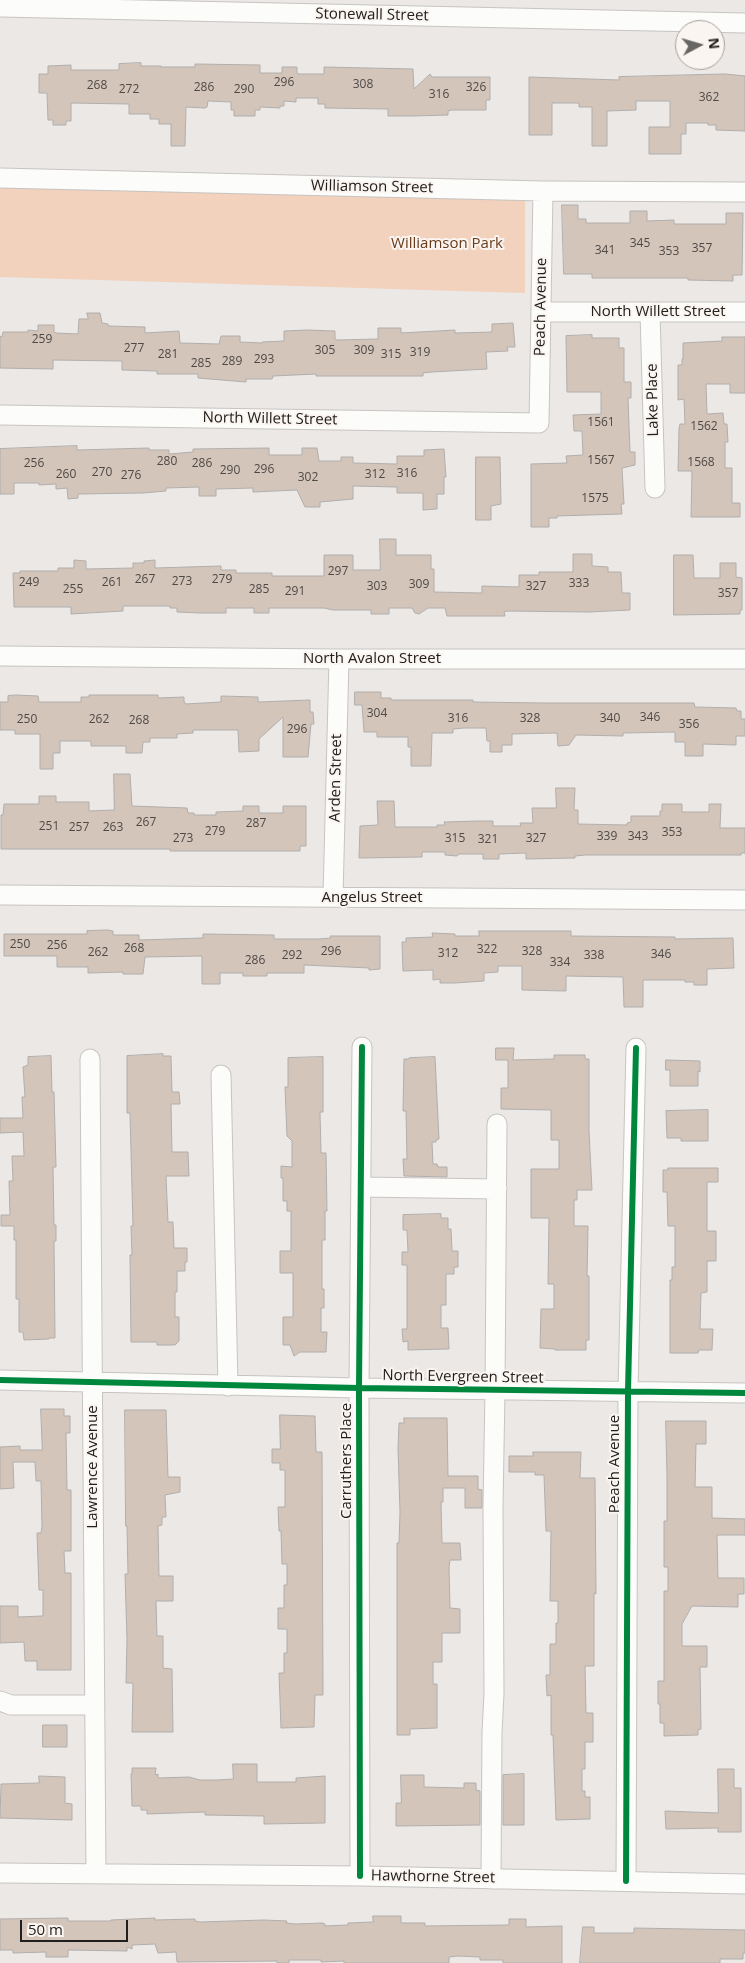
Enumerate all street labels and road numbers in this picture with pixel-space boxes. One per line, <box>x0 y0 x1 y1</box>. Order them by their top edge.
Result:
street label: Stonewall Street <box>315 5 429 25</box>
street label: Williamson Street <box>311 177 433 197</box>
street label: Peach Avenue <box>531 258 551 356</box>
street label: North Willett Street <box>590 303 726 321</box>
street label: Lake Place <box>643 363 663 437</box>
street label: North Willett Street <box>202 409 338 429</box>
street label: North Avalon Street <box>303 650 441 668</box>
street label: Arden Street <box>326 734 346 822</box>
street label: Angelus Street <box>321 889 423 907</box>
street label: North Evergreen Street <box>382 1367 544 1387</box>
street label: Carruthers Place <box>338 1403 356 1519</box>
street label: Lawrence Avenue <box>84 1405 102 1529</box>
street label: Peach Avenue <box>606 1415 624 1513</box>
street label: Hawthorne Street <box>371 1867 495 1887</box>

